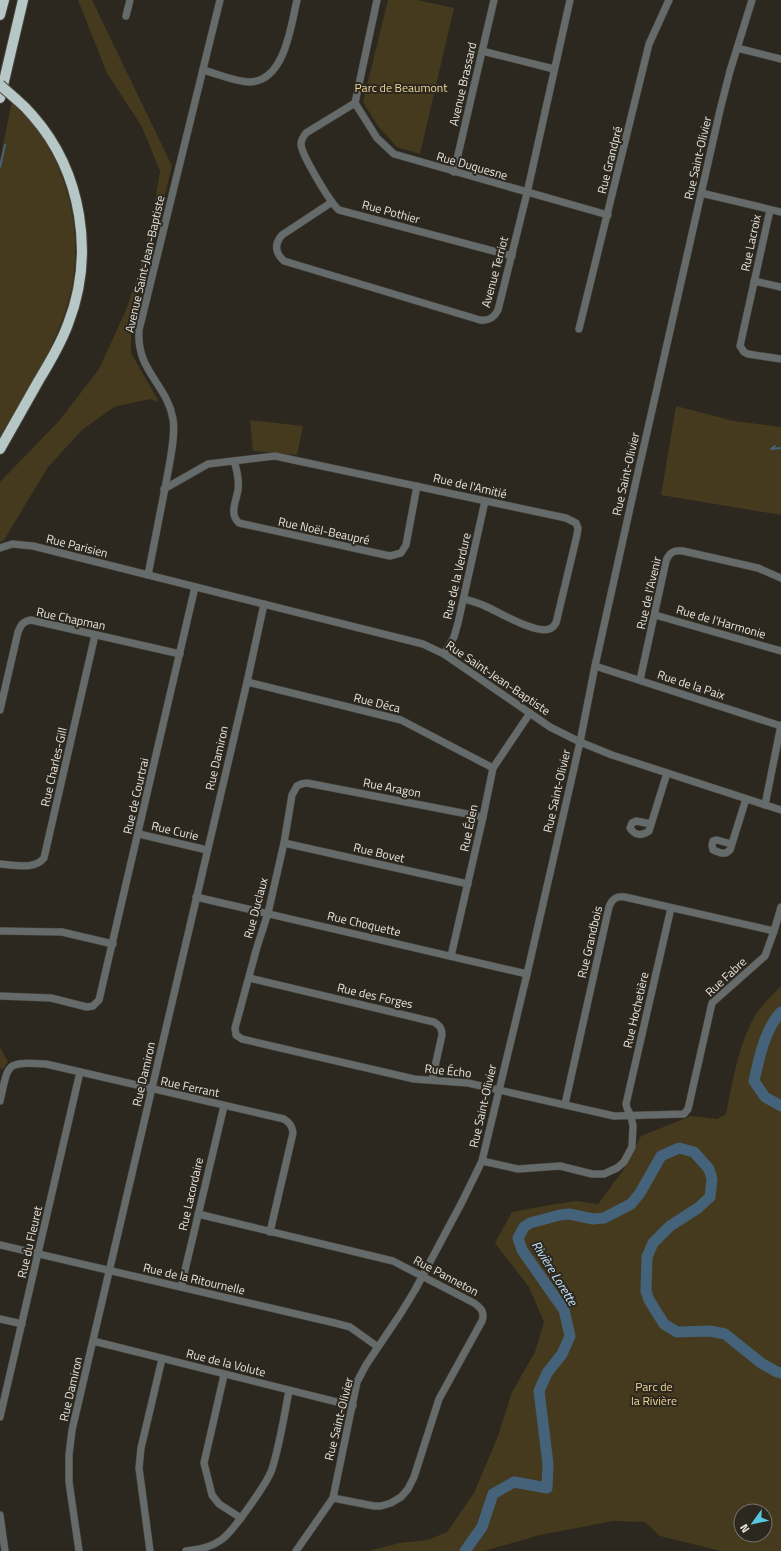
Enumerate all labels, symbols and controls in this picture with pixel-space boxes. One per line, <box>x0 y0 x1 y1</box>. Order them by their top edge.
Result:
street label: Avenue Brassard <box>444 40 481 128</box>
park label: Parc de Beaumont <box>355 78 448 97</box>
street label: Rue Saint-Olivier <box>679 114 716 201</box>
street label: Rue Grandpré <box>592 124 627 196</box>
street label: Rue Duquesne <box>434 146 510 185</box>
street label: Avenue Saint-Jean-Baptiste <box>119 193 170 334</box>
street label: Rue Pothier <box>360 195 422 228</box>
street label: Rue Lacroix <box>735 212 766 273</box>
street label: Avenue Terriot <box>476 233 513 310</box>
street label: Rue Saint-Olivier <box>607 430 644 517</box>
street label: Rue de l'Amitié <box>431 468 509 503</box>
street label: Rue Noël-Beaupré <box>277 512 372 549</box>
street label: Rue Parisien <box>44 529 110 562</box>
street label: Rue de la Verdure <box>437 531 476 621</box>
street label: Rue de l'Avenir <box>631 555 666 631</box>
street label: Rue de l'Harmonie <box>674 600 768 643</box>
street label: Rue Chapman <box>35 602 107 635</box>
street label: Rue Saint-Jean-Baptiste <box>442 635 554 720</box>
street label: Rue de la Paix <box>655 665 728 705</box>
street label: Rue Déca <box>352 688 402 717</box>
street label: Rue Damiron <box>200 724 233 792</box>
street label: Rue Charles-Gill <box>35 725 72 808</box>
street label: Rue Saint-Olivier <box>538 747 575 834</box>
street label: Rue de Courtrai <box>118 756 154 836</box>
street label: Rue Aragon <box>361 773 423 802</box>
street label: Rue Éden <box>454 803 483 853</box>
street label: Rue Curie <box>150 816 201 845</box>
street label: Rue Bovet <box>352 837 407 868</box>
street label: Rue Duclaux <box>238 875 273 940</box>
street label: Rue Grandbois <box>572 903 607 980</box>
street label: Rue Choquette <box>325 906 403 941</box>
street label: Rue Fabre <box>701 952 751 1001</box>
street label: Rue Hochetière <box>618 970 653 1050</box>
street label: Rue des Forges <box>335 978 415 1014</box>
street label: Rue Damiron <box>127 1040 160 1108</box>
street label: Rue Écho <box>424 1059 472 1082</box>
street label: Rue Saint-Olivier <box>464 1062 501 1149</box>
street label: Rue Ferrant <box>159 1071 222 1102</box>
street label: Rue Lacordaire <box>173 1155 208 1232</box>
street label: Rue du Fleuret <box>12 1203 47 1280</box>
water label: Rivière Lorette <box>527 1237 583 1310</box>
street label: Rue Panneton <box>410 1250 482 1301</box>
street label: Rue de la Ritournelle <box>141 1258 247 1299</box>
street label: Rue de la Volute <box>184 1343 268 1382</box>
street label: Rue Damiron <box>54 1355 87 1423</box>
street label: Rue Saint-Olivier <box>319 1375 358 1462</box>
park label: Parc de la Rivière <box>631 1377 677 1410</box>
north arrow <box>733 1503 773 1543</box>
text: N <box>736 1521 753 1536</box>

